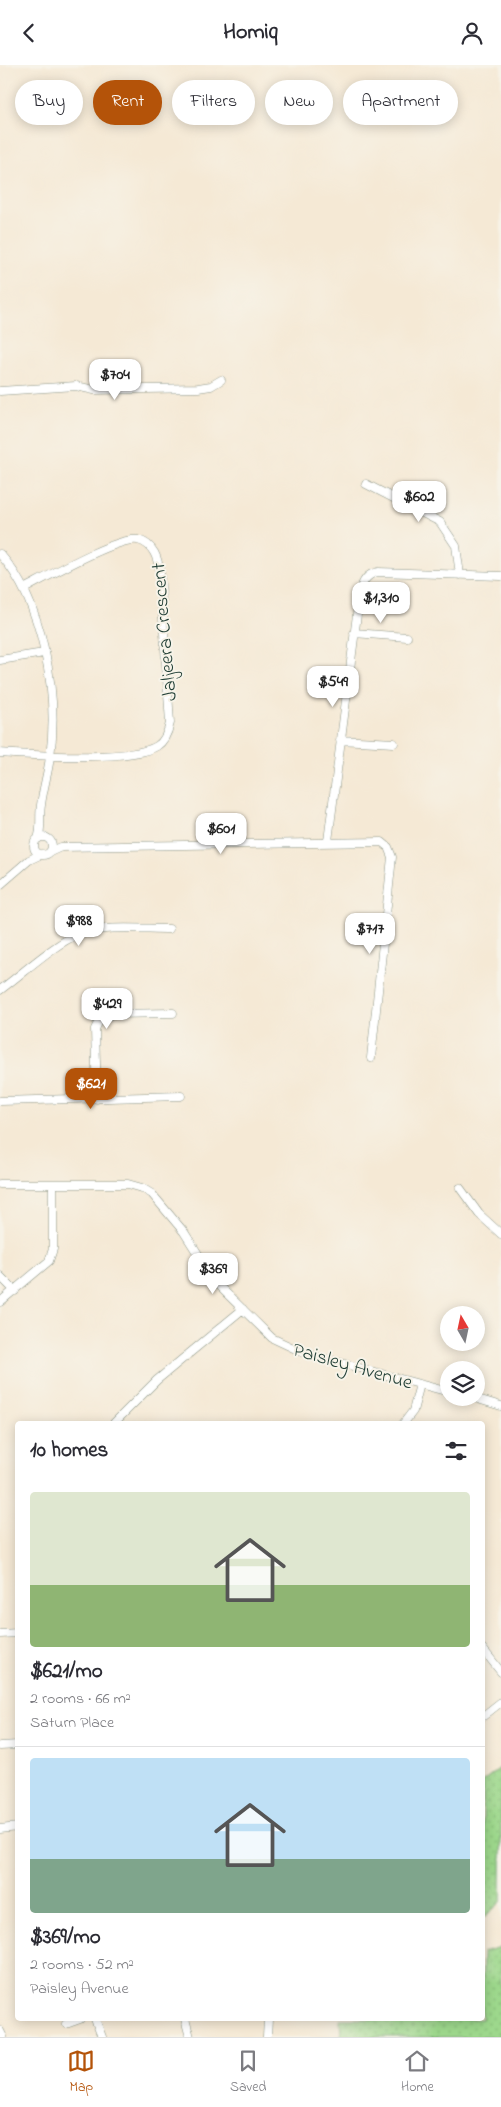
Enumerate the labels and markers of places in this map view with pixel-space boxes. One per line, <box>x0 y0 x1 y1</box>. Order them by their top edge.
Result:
pin: $704 <box>85 359 145 401</box>
pin: $602 <box>389 481 449 523</box>
pin: $1,310 <box>340 581 422 624</box>
pin: $549 <box>303 665 363 708</box>
pin: $601 <box>191 813 251 855</box>
pin: $988 <box>49 905 109 947</box>
pin: $717 <box>340 913 400 955</box>
pin: $429 <box>77 987 137 1030</box>
pin: $621 <box>61 1067 121 1110</box>
pin: $369 <box>183 1253 243 1295</box>

